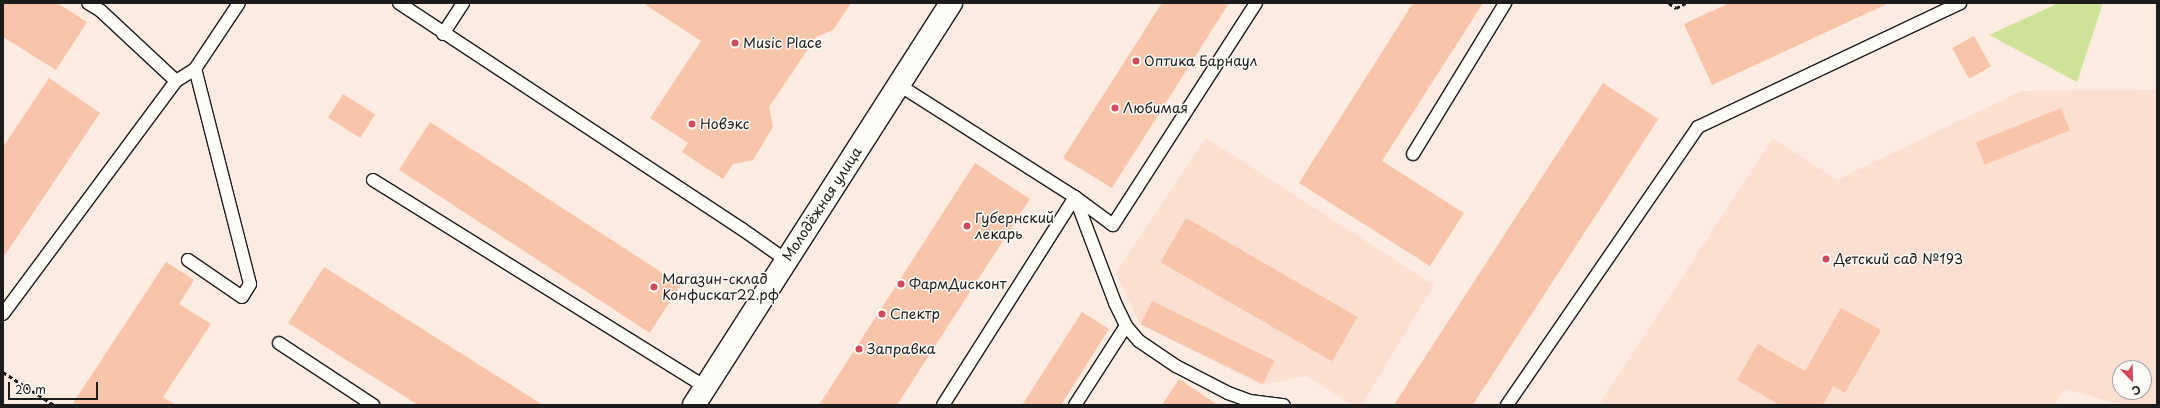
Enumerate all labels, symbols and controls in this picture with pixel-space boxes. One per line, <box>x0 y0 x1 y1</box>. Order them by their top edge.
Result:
place label: Music Place <box>743 35 822 51</box>
marker: Music Place <box>730 38 740 48</box>
place label: Оптика Барнаул <box>1144 53 1258 69</box>
marker: Оптика Барнаул <box>1131 56 1141 66</box>
place label: Любимая <box>1123 100 1188 116</box>
marker: Любимая <box>1110 103 1120 113</box>
place label: Новэкс <box>700 116 749 132</box>
marker: Новэкс <box>687 119 697 129</box>
street label: Молодёжная улица <box>779 143 865 265</box>
place label: Губернский лекарь <box>975 210 1054 242</box>
marker: Губернский лекарь <box>962 221 972 231</box>
place label: Детский сад №193 <box>1834 251 1964 267</box>
marker: Детский сад №193 <box>1821 254 1831 264</box>
place label: Магазин-склад Конфискат22.рф <box>662 271 779 304</box>
place label: ФармДисконт <box>909 276 1006 292</box>
marker: ФармДисконт <box>896 279 906 289</box>
marker: Магазин-склад Конфискат22.рф <box>649 282 659 292</box>
place label: Спектр <box>890 306 940 322</box>
marker: Спектр <box>877 309 887 319</box>
place label: Заправка <box>867 341 935 357</box>
marker: Заправка <box>854 344 864 354</box>
north arrow <box>2112 360 2152 400</box>
scale bar <box>10 374 100 400</box>
text: 20 m <box>15 380 46 398</box>
text: С <box>2129 381 2144 400</box>

